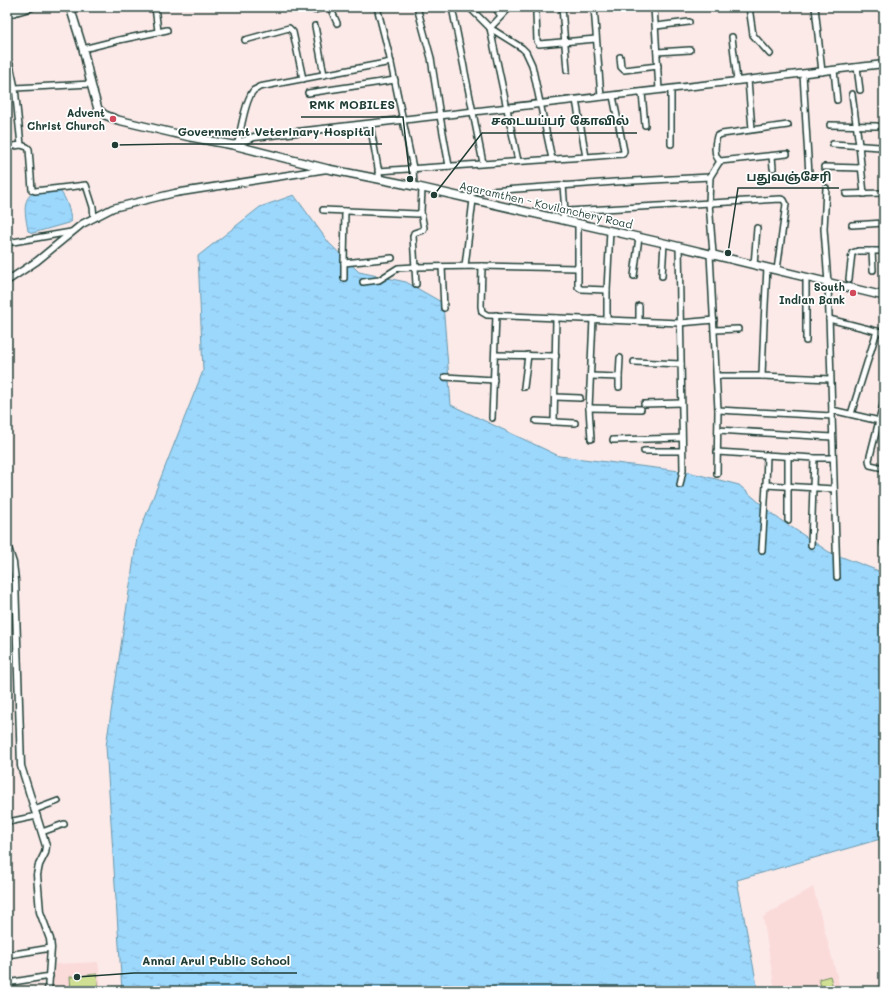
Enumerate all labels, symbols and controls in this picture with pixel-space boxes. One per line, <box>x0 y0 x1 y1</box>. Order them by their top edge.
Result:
callout: RMK MOBILES <box>301 93 403 117</box>
text: RMK MOBILES <box>309 96 395 112</box>
place label: Advent Christ Church <box>27 105 105 133</box>
callout: சடையப்பர் கோவில் <box>482 109 637 133</box>
text: சடையப்பர் கோவில் <box>491 112 629 128</box>
marker: Advent Christ Church <box>108 114 118 124</box>
callout: Government Veterinary Hospital <box>170 120 382 144</box>
text: Government Veterinary Hospital <box>178 123 374 139</box>
callout: பதுவஞ்சேரி <box>738 164 839 188</box>
text: பதுவஞ்சேரி <box>746 168 832 186</box>
street label: Agaramthen - Kovilanchery Road <box>458 177 634 232</box>
place label: South Indian Bank <box>779 279 845 307</box>
marker: South Indian Bank <box>848 288 858 298</box>
callout: Annai Arul Public School <box>134 949 297 973</box>
text: Annai Arul Public School <box>142 952 290 968</box>

